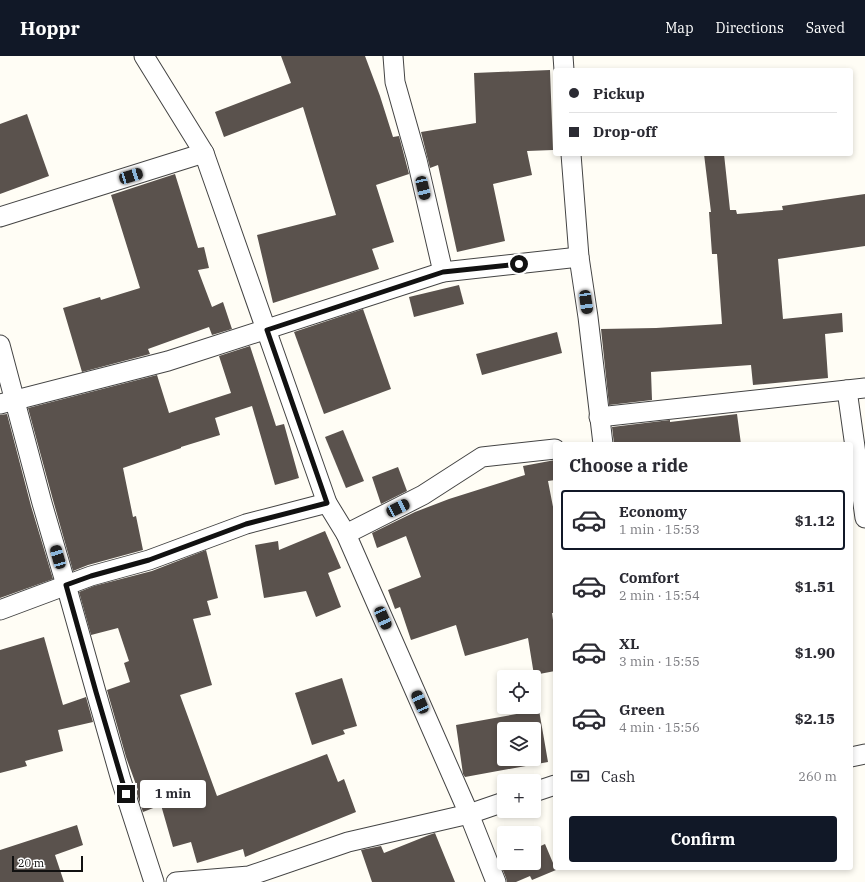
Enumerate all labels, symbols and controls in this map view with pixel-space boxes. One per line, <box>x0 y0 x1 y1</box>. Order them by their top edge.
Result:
text: Hoppr <box>20 16 80 40</box>
text: Map <box>665 19 694 37</box>
text: Directions <box>716 19 784 37</box>
text: Saved <box>806 19 845 37</box>
text: Pickup <box>593 84 645 103</box>
text: Drop-off <box>593 122 657 141</box>
car <box>118 167 144 185</box>
car <box>414 175 432 201</box>
route start <box>510 255 528 273</box>
car <box>578 289 594 315</box>
text: Choose a ride <box>569 454 688 477</box>
car <box>385 497 411 519</box>
icon: car <box>571 502 607 538</box>
text: Economy <box>619 502 687 521</box>
text: $1.12 <box>795 511 835 530</box>
text: 1 min · 15:53 <box>619 521 700 538</box>
car <box>49 544 67 570</box>
icon: car <box>571 568 607 604</box>
text: Comfort <box>619 568 679 587</box>
text: $1.51 <box>795 577 835 596</box>
text: 2 min · 15:54 <box>619 587 700 604</box>
car <box>373 605 393 631</box>
icon: car <box>571 634 607 670</box>
text: XL <box>619 634 639 653</box>
text: $1.90 <box>795 643 835 662</box>
text: 3 min · 15:55 <box>619 653 700 670</box>
map controls <box>497 670 541 870</box>
button: locate <box>497 670 541 714</box>
car <box>410 689 430 715</box>
icon: car <box>571 700 607 736</box>
text: Green <box>619 700 665 719</box>
text: $2.15 <box>795 709 835 728</box>
text: 4 min · 15:56 <box>619 719 700 736</box>
button: layers <box>497 722 541 766</box>
icon: cash <box>569 765 591 787</box>
text: Cash <box>601 767 635 786</box>
text: 260 m <box>798 768 837 785</box>
button: + <box>497 774 541 818</box>
callout: 1 min <box>140 780 206 808</box>
route end <box>117 785 135 803</box>
text: 1 min <box>155 785 191 802</box>
button: Confirm <box>569 816 837 862</box>
button: − <box>497 826 541 870</box>
scale bar <box>12 854 83 873</box>
text: 20 m <box>18 856 44 870</box>

